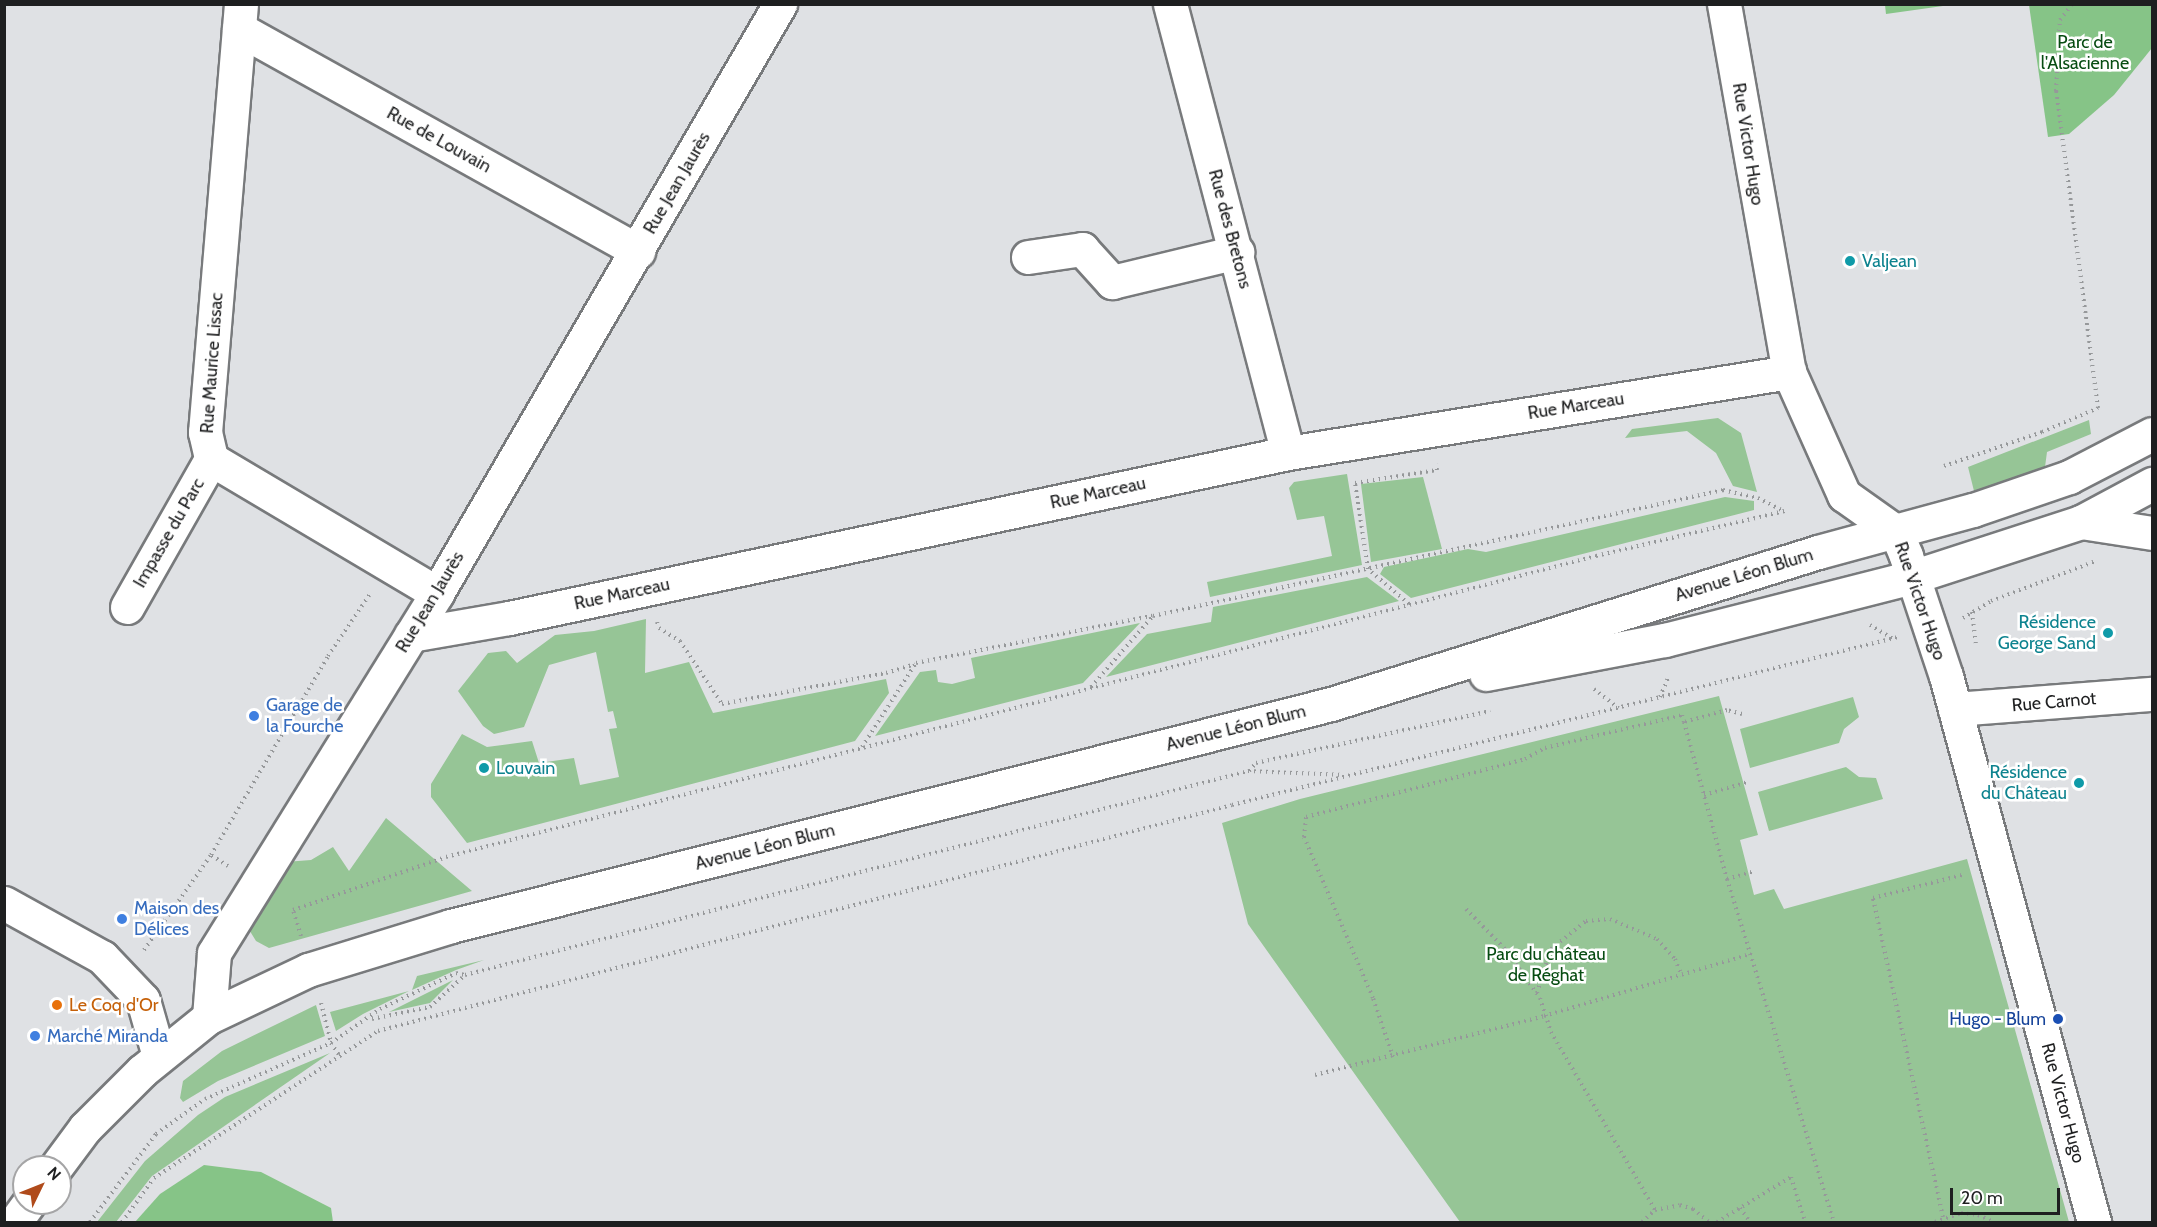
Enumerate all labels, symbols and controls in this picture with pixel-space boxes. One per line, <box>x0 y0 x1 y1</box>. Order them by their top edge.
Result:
park label: Parc de l'Alsacienne <box>2041 32 2129 74</box>
street label: Rue Victor Hugo <box>1728 81 1768 207</box>
street label: Rue de Louvain <box>383 102 495 178</box>
street label: Rue Jean Jaurès <box>639 128 715 238</box>
street label: Rue des Bretons <box>1204 167 1256 291</box>
place label: Valjean <box>1862 250 1917 272</box>
marker: Valjean <box>1843 254 1857 268</box>
street label: Rue Maurice Lissac <box>196 292 228 434</box>
street label: Rue Marceau <box>1526 388 1626 424</box>
street label: Rue Marceau <box>1048 472 1148 514</box>
street label: Impasse du Parc <box>129 474 209 592</box>
street label: Rue Victor Hugo <box>1890 539 1950 663</box>
street label: Avenue Léon Blum <box>1672 544 1816 606</box>
street label: Rue Jean Jaurès <box>391 547 469 657</box>
street label: Rue Marceau <box>572 573 672 615</box>
place label: Résidence George Sand <box>1998 612 2096 654</box>
marker: Résidence George Sand <box>2101 626 2115 640</box>
street label: Rue Carnot <box>2011 688 2097 716</box>
place label: Garage de la Fourche <box>266 695 343 738</box>
street label: Avenue Léon Blum <box>1164 700 1308 756</box>
marker: Garage de la Fourche <box>247 709 261 723</box>
place label: Louvain <box>496 757 555 779</box>
marker: Louvain <box>477 761 491 775</box>
place label: Résidence du Château <box>1981 762 2067 804</box>
marker: Résidence du Château <box>2072 776 2086 790</box>
street label: Avenue Léon Blum <box>693 819 837 875</box>
place label: Maison des Délices <box>134 898 219 940</box>
marker: Maison des Délices <box>115 912 129 926</box>
park label: Parc du château de Réghat <box>1486 944 1606 986</box>
place label: Le Coq d'Or <box>69 994 158 1016</box>
marker: Le Coq d'Or <box>50 998 64 1012</box>
place label: Hugo - Blum <box>1949 1008 2046 1030</box>
marker: Hugo - Blum <box>2051 1012 2065 1026</box>
place label: Marché Miranda <box>47 1025 168 1047</box>
marker: Marché Miranda <box>28 1029 42 1043</box>
street label: Rue Victor Hugo <box>2037 1041 2089 1165</box>
north arrow <box>12 1155 72 1215</box>
text: N <box>43 1163 65 1184</box>
scale bar <box>1953 1176 2062 1214</box>
text: 20 m <box>1961 1187 2003 1209</box>

